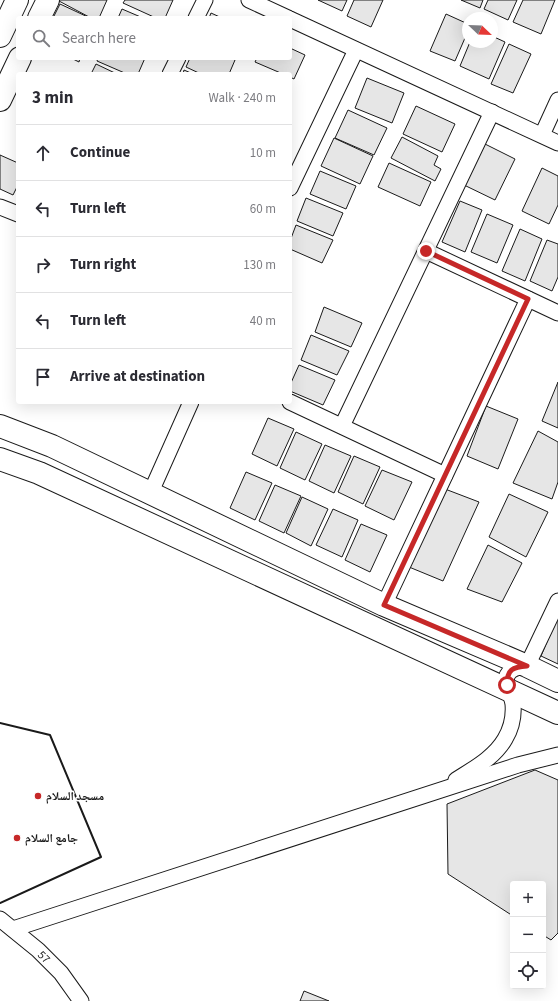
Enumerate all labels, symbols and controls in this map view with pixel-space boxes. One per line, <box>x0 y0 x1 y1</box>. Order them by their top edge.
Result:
north arrow <box>462 12 498 48</box>
search box <box>16 16 292 60</box>
icon: search <box>30 27 52 49</box>
text: Search here <box>62 28 136 49</box>
text: 3 min <box>32 86 73 110</box>
text: Walk · 240 m <box>208 89 276 107</box>
icon: ahead <box>32 142 54 164</box>
text: Continue <box>70 142 130 163</box>
text: 10 m <box>250 144 276 162</box>
icon: left <box>32 198 54 220</box>
text: Turn left <box>70 198 126 219</box>
text: 60 m <box>250 200 276 218</box>
route end <box>417 242 435 260</box>
icon: right <box>32 254 54 276</box>
text: Turn right <box>70 254 136 275</box>
text: 130 m <box>243 256 276 274</box>
icon: left <box>32 310 54 332</box>
text: Turn left <box>70 310 126 331</box>
text: 40 m <box>250 312 276 330</box>
icon: arrive <box>32 366 54 388</box>
text: Arrive at destination <box>70 366 205 387</box>
route start <box>498 676 516 694</box>
place label: مسجد السلام <box>46 788 104 805</box>
marker: مسجد السلام <box>33 791 43 801</box>
place label: جامع السلام <box>25 830 78 847</box>
marker: جامع السلام <box>12 833 22 843</box>
map controls <box>510 881 546 989</box>
button: + <box>510 881 546 917</box>
button: − <box>510 917 546 953</box>
street label: 57 <box>33 947 54 968</box>
button: locate <box>510 953 546 989</box>

